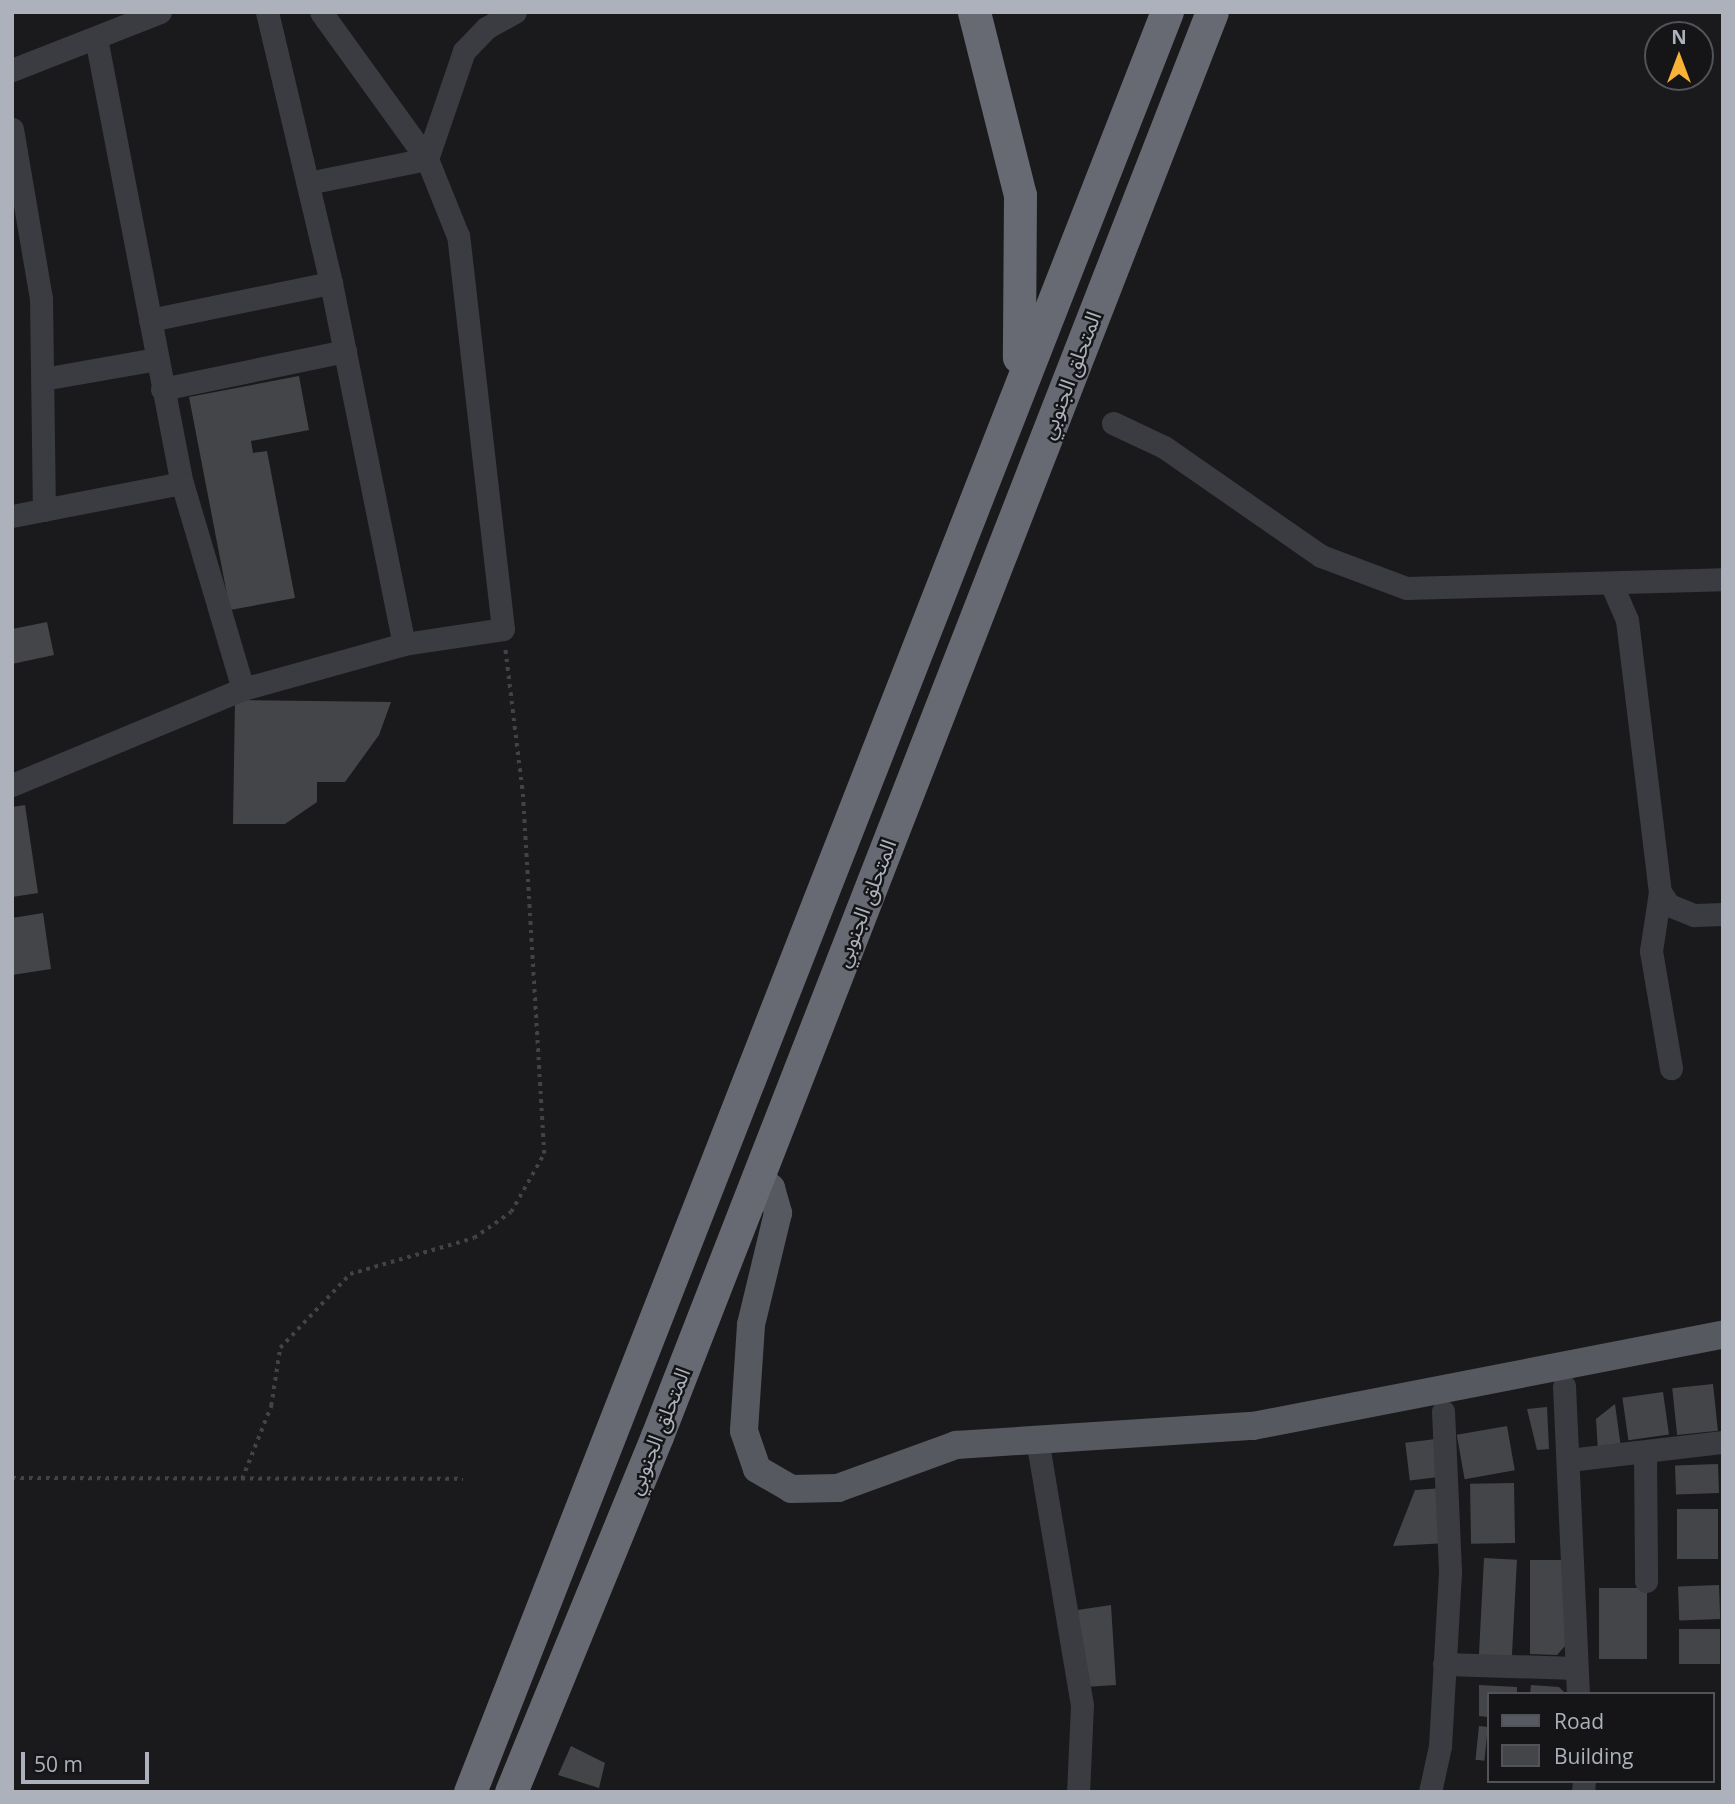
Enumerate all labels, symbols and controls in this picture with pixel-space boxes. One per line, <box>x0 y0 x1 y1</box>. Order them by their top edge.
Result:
north arrow <box>1644 21 1714 91</box>
text: N <box>1671 24 1687 50</box>
street label: المتحلق الجنوبي <box>1034 308 1106 442</box>
street label: المتحلق الجنوبي <box>829 836 901 970</box>
street label: المتحلق الجنوبي <box>621 1364 695 1498</box>
legend <box>1486 1692 1714 1783</box>
text: Road <box>1554 1707 1604 1735</box>
scale bar <box>24 1738 152 1782</box>
text: Building <box>1554 1742 1633 1770</box>
text: 50 m <box>34 1750 83 1778</box>

